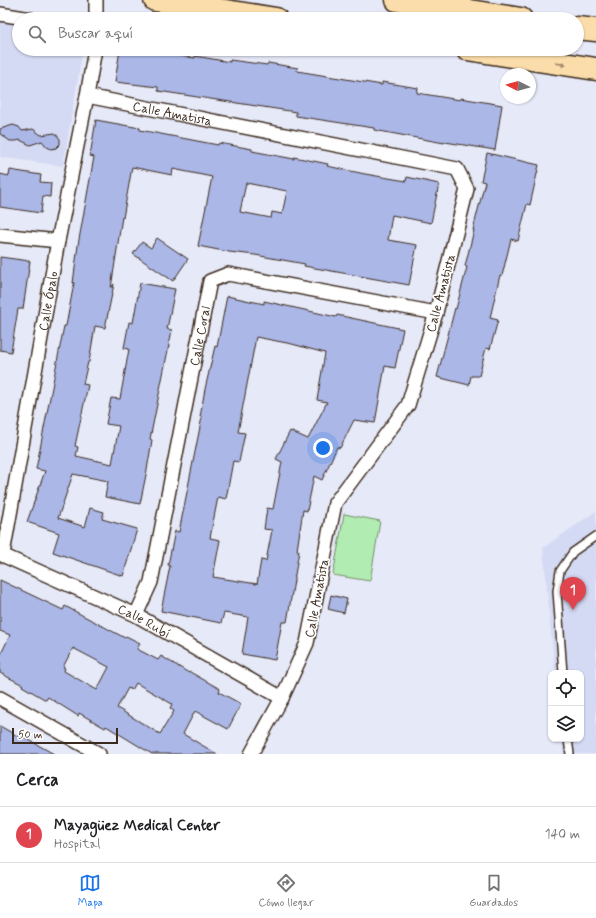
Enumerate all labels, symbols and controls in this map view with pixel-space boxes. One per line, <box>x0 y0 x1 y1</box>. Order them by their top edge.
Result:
search box <box>12 12 584 56</box>
icon: search <box>26 23 48 45</box>
text: Buscar aquí <box>58 24 133 44</box>
one-way arrow <box>555 61 567 67</box>
north arrow <box>500 68 536 104</box>
street label: Calle Amatista <box>131 98 213 130</box>
street label: Calle Amatista <box>423 252 460 334</box>
street label: Calle Ópalo <box>35 270 63 332</box>
street label: Calle Coral <box>187 305 215 368</box>
your location <box>313 438 333 458</box>
street label: Calle Amatista <box>301 557 334 639</box>
pin: 1 <box>560 577 586 610</box>
street label: Calle Rubí <box>115 601 173 643</box>
map controls <box>548 670 584 742</box>
button: locate <box>548 670 584 706</box>
button: layers <box>548 706 584 742</box>
scale bar <box>12 726 118 745</box>
text: 50 m <box>18 728 43 742</box>
text: Cerca <box>16 769 59 791</box>
text: Mayagüez Medical Center <box>54 816 220 836</box>
text: 1 <box>26 826 32 843</box>
text: 140 m <box>545 826 580 843</box>
text: Hospital <box>54 836 100 853</box>
tab: Mapa <box>78 872 103 910</box>
tab: Cómo llegar <box>259 872 314 910</box>
tab: Guardados <box>469 872 518 910</box>

